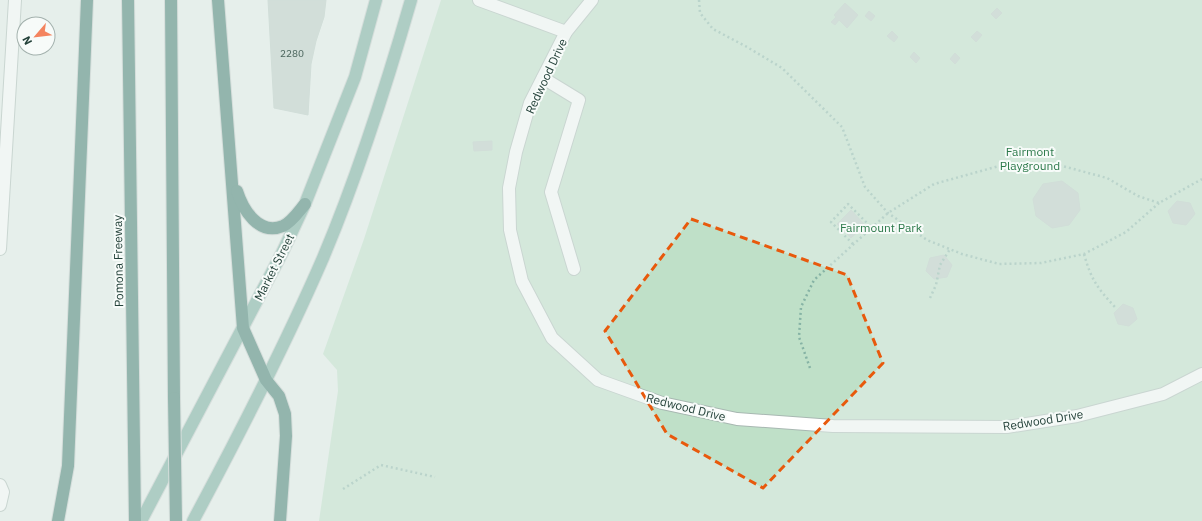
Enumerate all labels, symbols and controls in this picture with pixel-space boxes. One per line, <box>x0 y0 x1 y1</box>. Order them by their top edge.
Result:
north arrow <box>16 16 56 56</box>
text: N <box>19 34 35 47</box>
street label: Redwood Drive <box>522 36 570 116</box>
house number: 2280 <box>280 47 304 60</box>
park label: Fairmont Playground <box>1000 144 1060 173</box>
street label: Pomona Freeway <box>110 215 126 307</box>
park label: Fairmount Park <box>840 220 923 235</box>
street label: Market Street <box>251 231 297 303</box>
street label: Redwood Drive <box>645 390 728 424</box>
street label: Redwood Drive <box>1002 406 1085 434</box>

